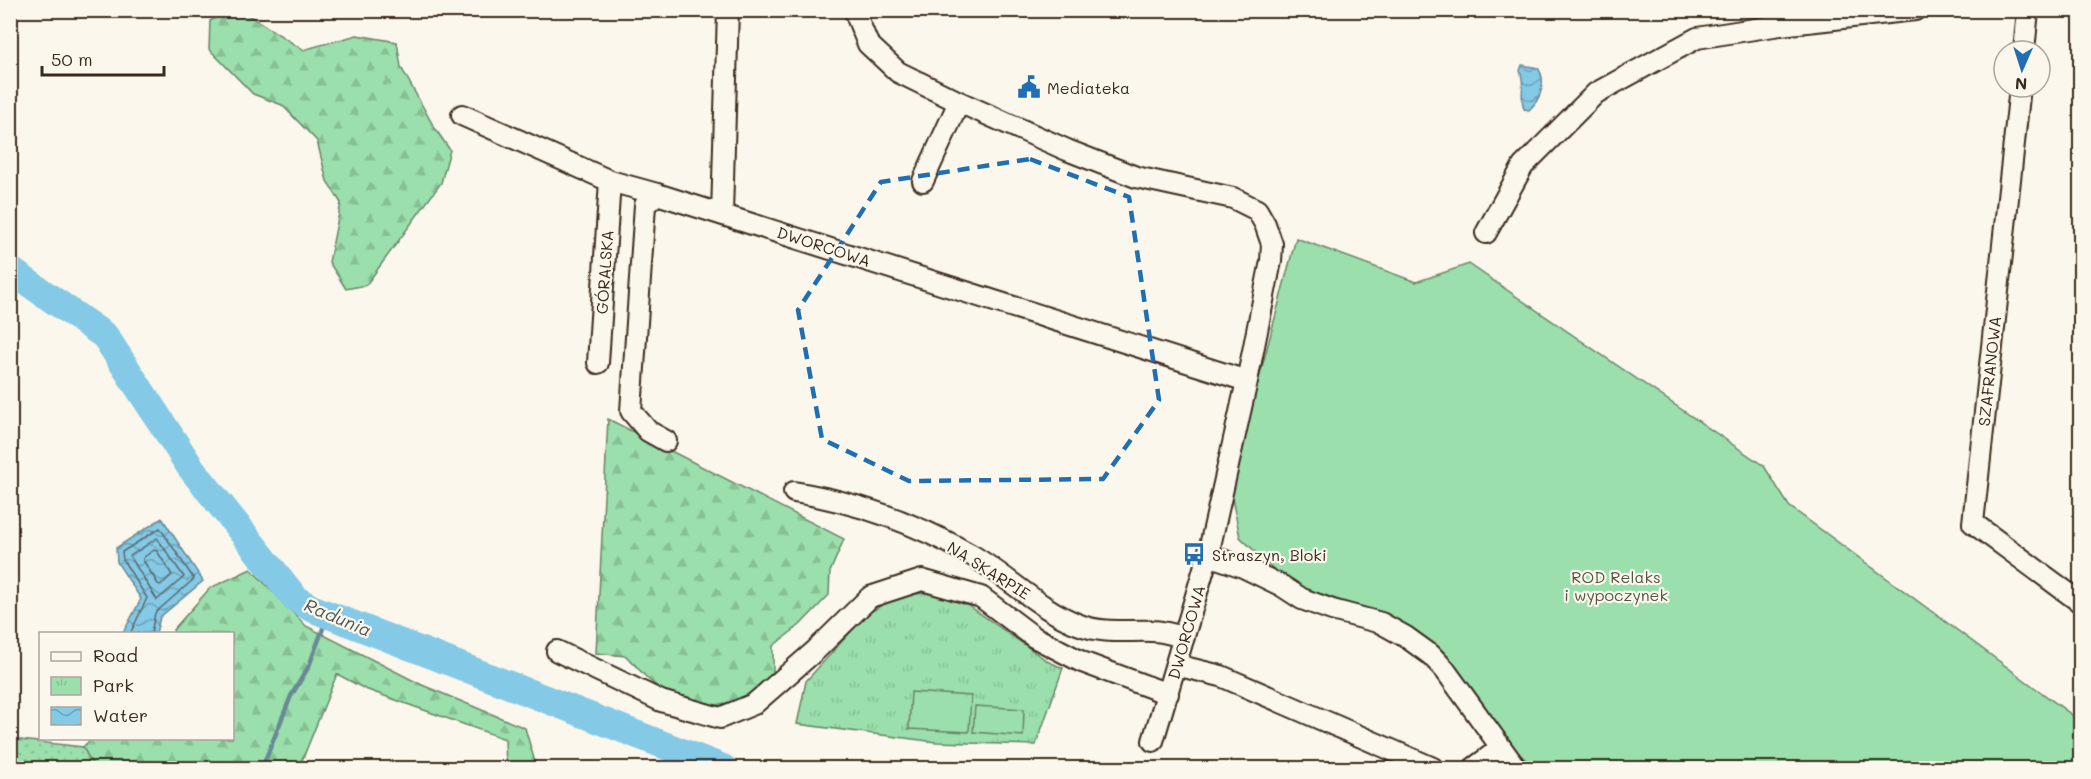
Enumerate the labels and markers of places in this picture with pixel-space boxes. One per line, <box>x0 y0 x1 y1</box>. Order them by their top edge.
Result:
public building icon: Mediateka <box>1016 74 1042 100</box>
place label: Mediateka <box>1047 77 1130 98</box>
bus stop icon: Straszyn, Bloki <box>1181 541 1207 567</box>
place label: Straszyn, Bloki <box>1212 544 1327 565</box>

